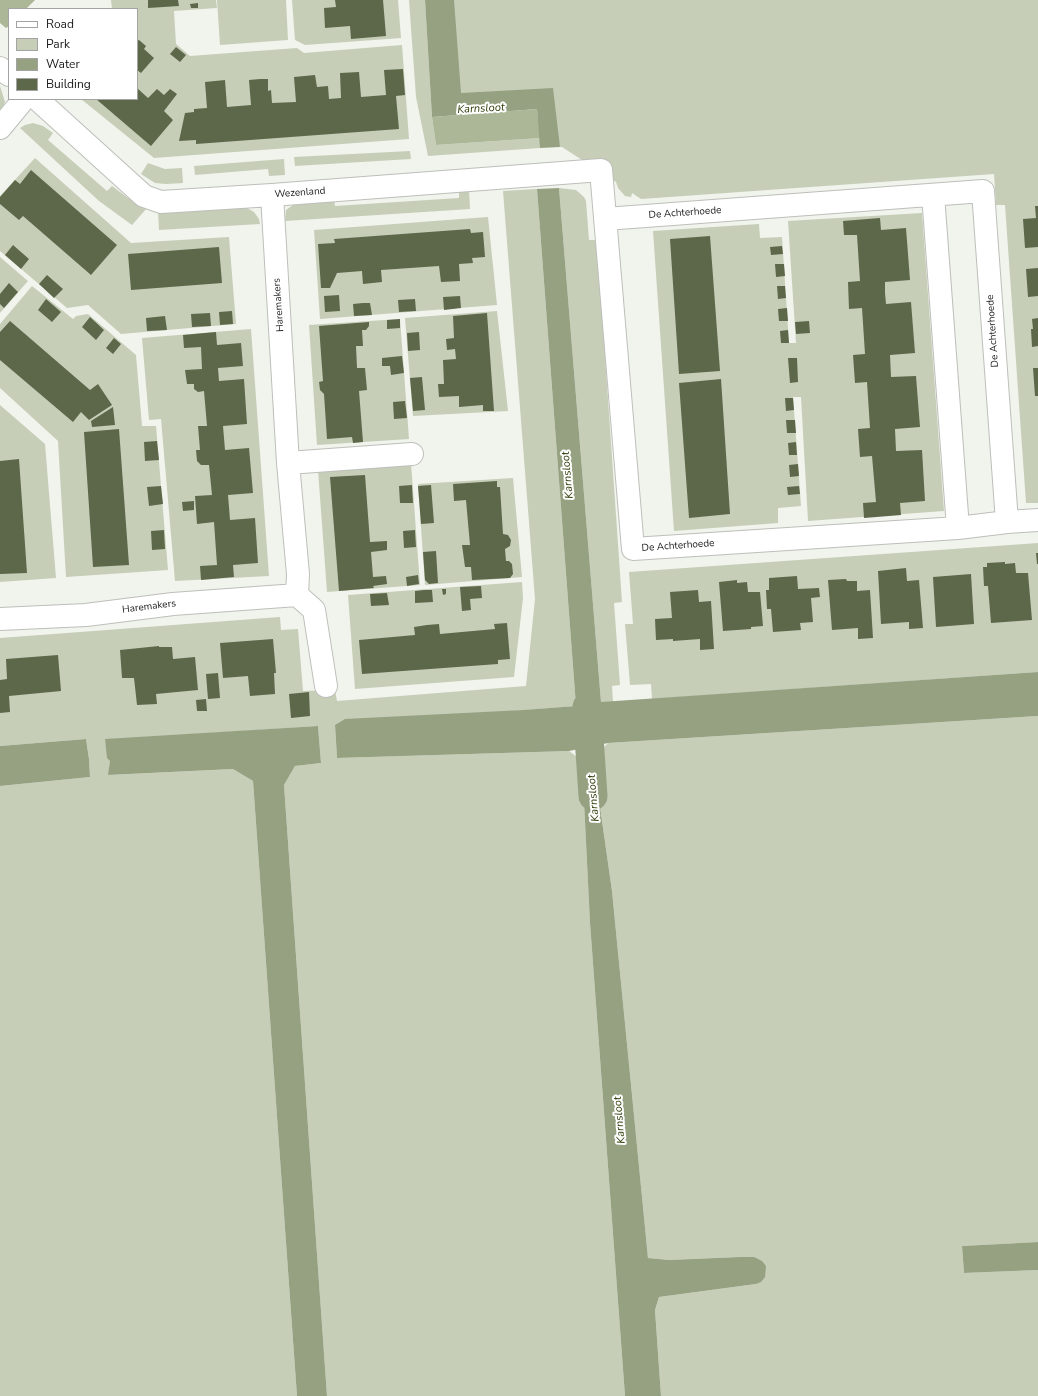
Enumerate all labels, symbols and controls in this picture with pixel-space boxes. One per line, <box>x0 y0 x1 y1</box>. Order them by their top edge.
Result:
legend <box>8 8 138 100</box>
text: Road <box>46 16 74 32</box>
text: Park <box>46 36 70 52</box>
text: Water <box>46 56 80 72</box>
text: Building <box>46 76 91 92</box>
water label: Karnsloot <box>457 101 505 117</box>
street label: Wezenland <box>274 185 326 201</box>
street label: De Achterhoede <box>648 204 722 222</box>
street label: Haremakers <box>271 278 287 332</box>
street label: De Achterhoede <box>984 294 1002 368</box>
water label: Karnsloot <box>559 451 577 499</box>
street label: De Achterhoede <box>641 537 715 555</box>
street label: Haremakers <box>121 598 177 616</box>
water label: Karnsloot <box>585 774 603 822</box>
water label: Karnsloot <box>611 1096 629 1144</box>

